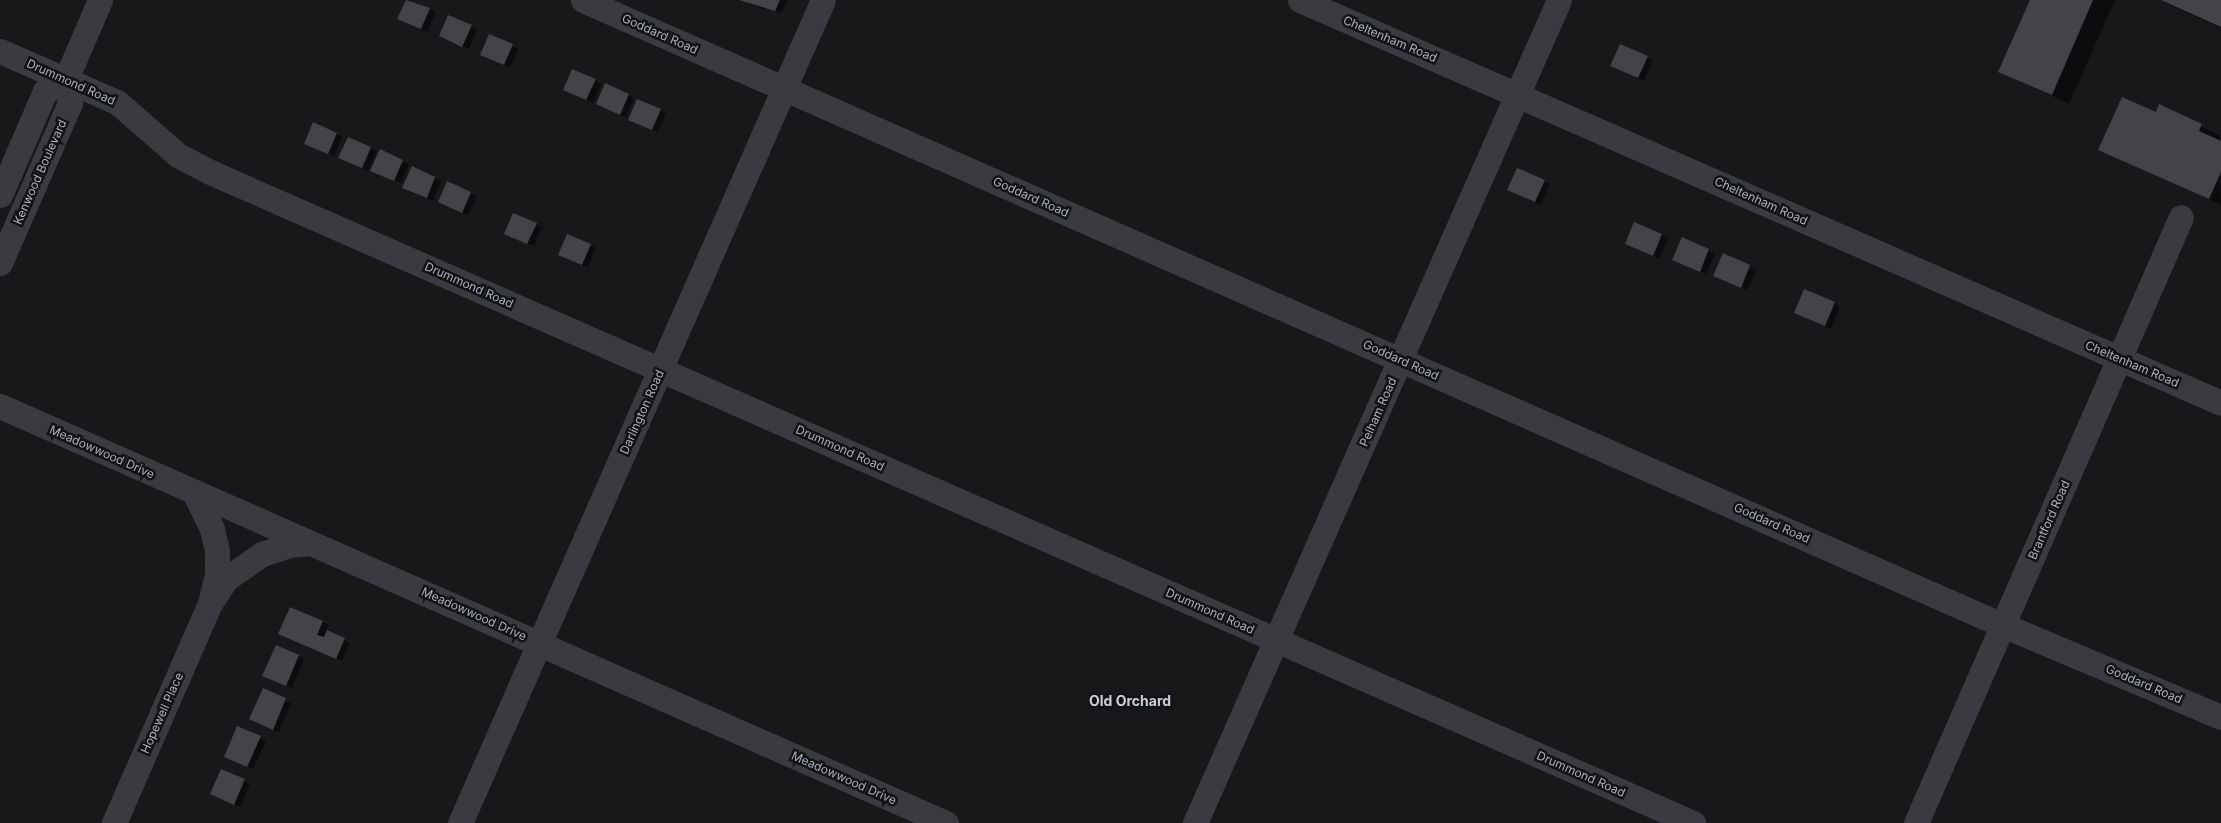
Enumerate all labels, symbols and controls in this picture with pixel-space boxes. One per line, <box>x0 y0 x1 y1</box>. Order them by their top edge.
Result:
street label: Goddard Road <box>620 11 700 57</box>
street label: Cheltenham Road <box>1341 13 1439 65</box>
street label: Drummond Road <box>25 56 117 108</box>
street label: Kenwood Boulevard <box>10 117 70 227</box>
street label: Goddard Road <box>991 174 1071 220</box>
street label: Cheltenham Road <box>1712 174 1810 228</box>
street label: Drummond Road <box>423 259 515 311</box>
street label: Goddard Road <box>1361 337 1441 383</box>
street label: Cheltenham Road <box>2083 338 2181 390</box>
street label: Darlington Road <box>617 368 667 456</box>
street label: Pelham Road <box>1356 375 1400 449</box>
street label: Meadowwood Drive <box>47 422 157 482</box>
street label: Drummond Road <box>794 422 886 474</box>
street label: Brantford Road <box>2025 478 2073 562</box>
street label: Goddard Road <box>1732 500 1812 546</box>
street label: Meadowwood Drive <box>419 584 529 644</box>
street label: Drummond Road <box>1164 585 1256 637</box>
street label: Goddard Road <box>2104 661 2184 707</box>
street label: Hopewell Place <box>138 670 186 756</box>
district label: Old Orchard <box>1089 693 1171 709</box>
street label: Meadowwood Drive <box>789 748 899 808</box>
street label: Drummond Road <box>1535 748 1627 800</box>

